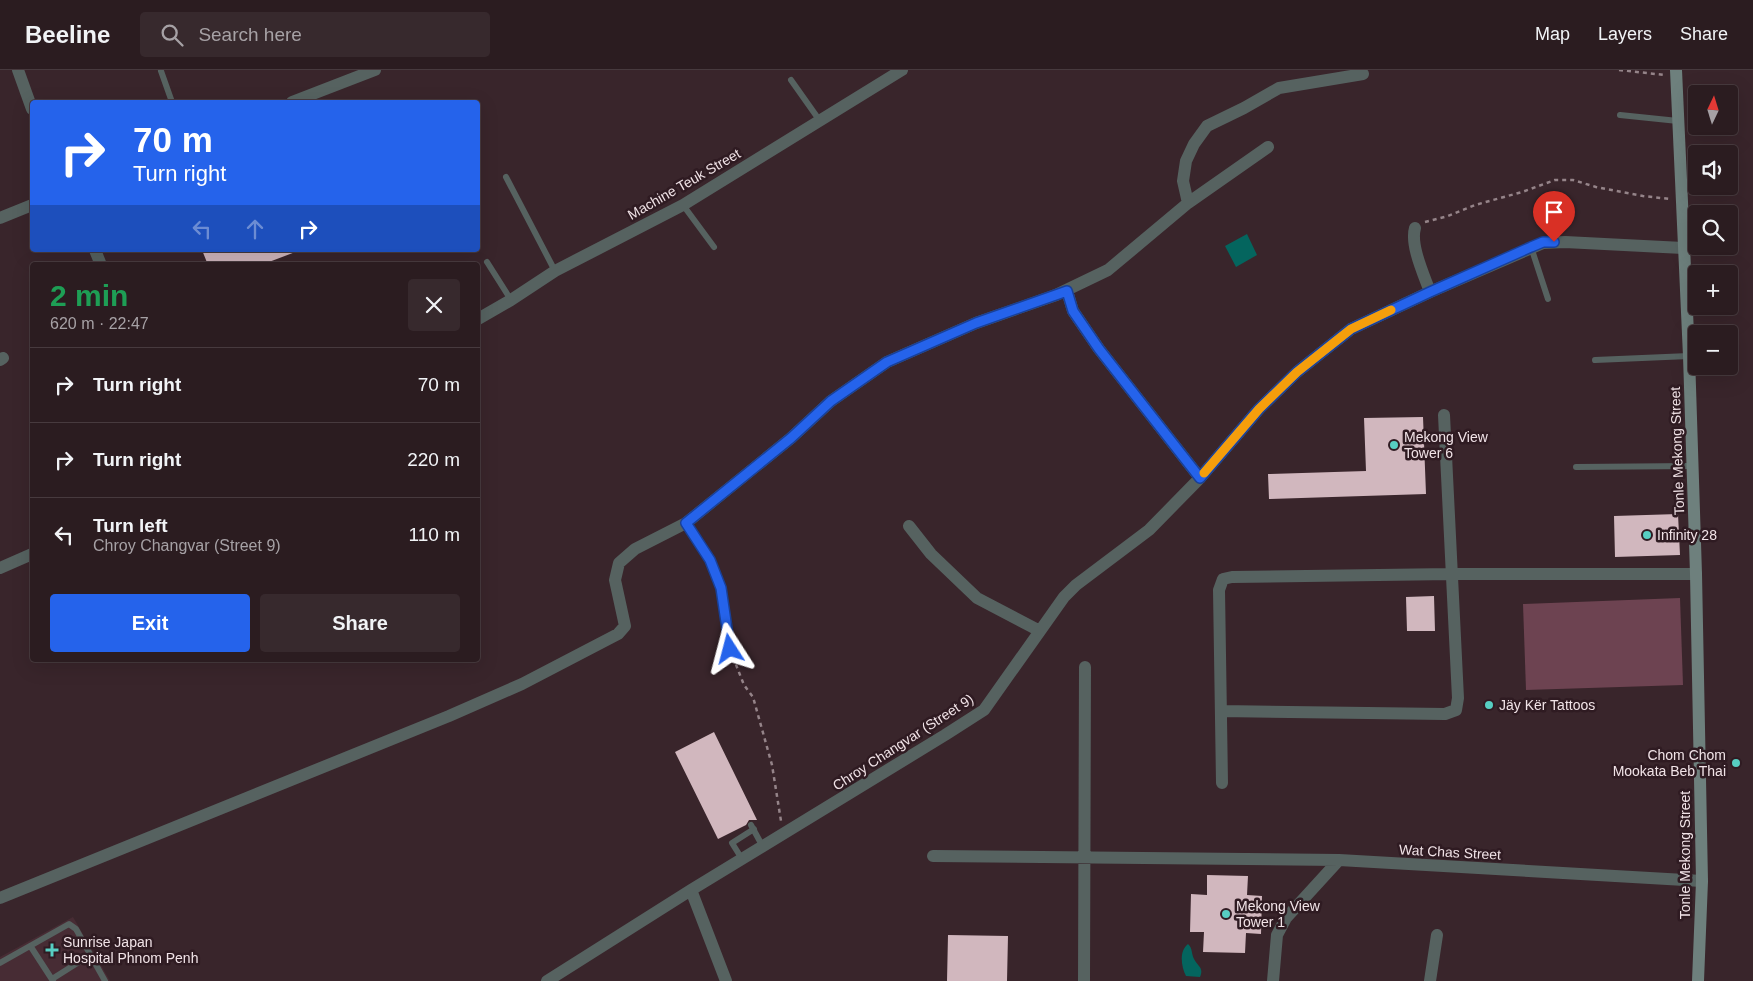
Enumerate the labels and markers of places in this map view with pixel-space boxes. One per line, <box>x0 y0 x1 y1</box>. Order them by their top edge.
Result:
pin <box>1533 191 1575 242</box>
place label: Mekong View Tower 6 <box>1404 429 1489 461</box>
marker: Mekong View Tower 6 <box>1388 439 1400 451</box>
place label: Infinity 28 <box>1657 527 1717 543</box>
marker: Infinity 28 <box>1641 529 1653 541</box>
place label: Jäy Kër Tattoos <box>1499 697 1595 713</box>
marker: Jäy Kër Tattoos <box>1483 699 1495 711</box>
place label: Chom Chom Mookata Beb Thai <box>1613 747 1726 779</box>
marker: Chom Chom Mookata Beb Thai <box>1730 757 1742 769</box>
place label: Mekong View Tower 1 <box>1236 898 1321 930</box>
marker: Mekong View Tower 1 <box>1220 908 1232 920</box>
place label: Sunrise Japan Hospital Phnom Penh <box>63 934 198 966</box>
marker: Sunrise Japan Hospital Phnom Penh <box>45 943 59 957</box>

